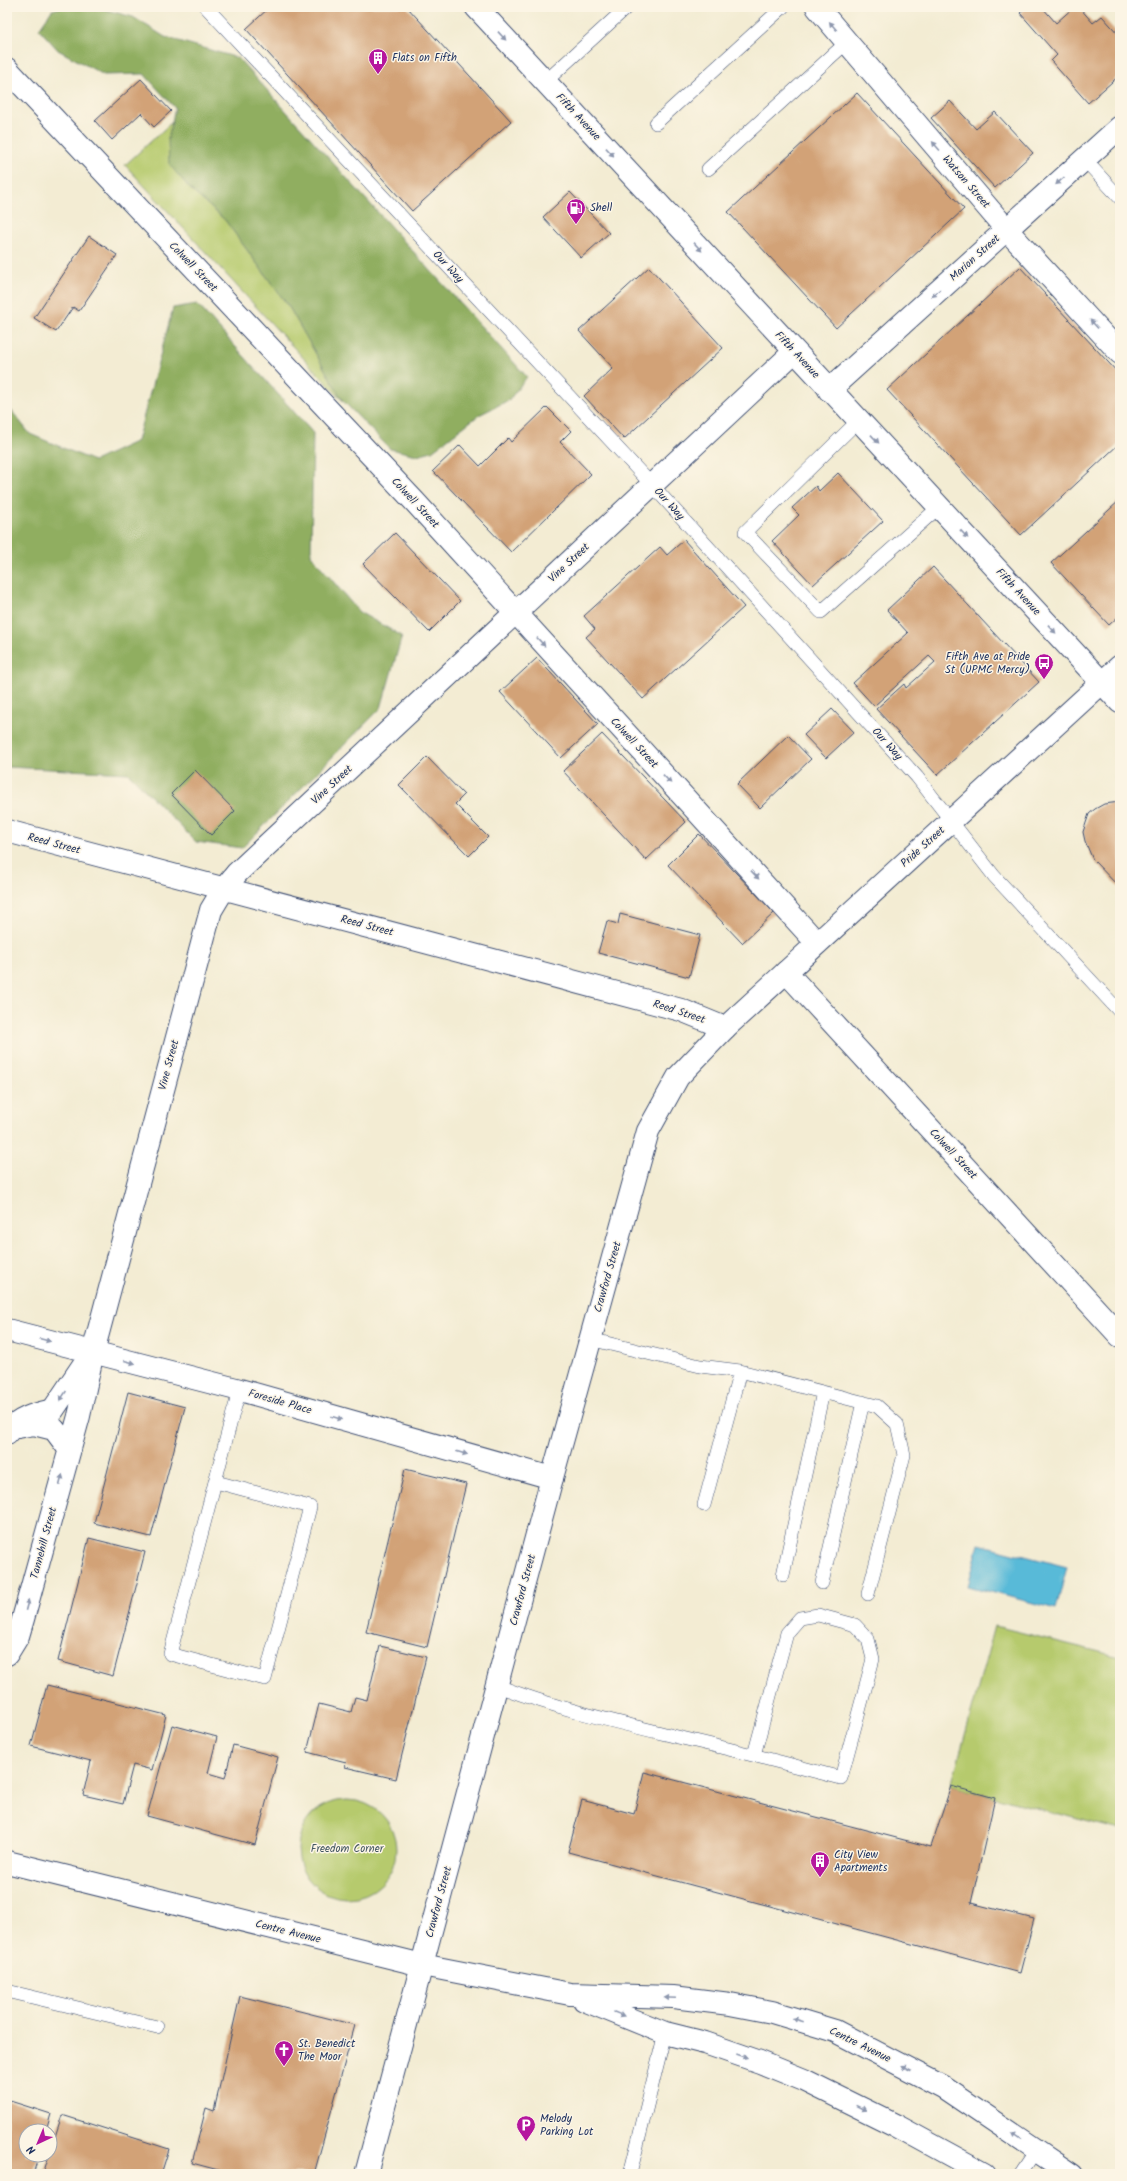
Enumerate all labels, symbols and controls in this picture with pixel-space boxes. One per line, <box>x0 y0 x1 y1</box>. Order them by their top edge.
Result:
one-way arrow <box>828 21 837 32</box>
one-way arrow <box>498 30 507 41</box>
building icon: Flats on Fifth <box>367 47 389 75</box>
place label: Flats on Fifth <box>392 49 457 67</box>
street label: Fifth Avenue <box>551 89 605 145</box>
one-way arrow <box>931 141 940 152</box>
one-way arrow <box>605 147 614 157</box>
street label: Watson Street <box>938 151 995 213</box>
one-way arrow <box>1055 176 1065 186</box>
fuel station icon: Shell <box>565 197 587 225</box>
place label: Shell <box>590 199 612 217</box>
street label: Marion Street <box>945 230 1005 286</box>
street label: Colwell Street <box>164 238 222 297</box>
one-way arrow <box>693 242 702 253</box>
street label: Our Way <box>428 247 468 288</box>
one-way arrow <box>931 288 941 298</box>
one-way arrow <box>1089 319 1098 329</box>
street label: Fifth Avenue <box>770 327 824 383</box>
one-way arrow <box>870 434 880 444</box>
street label: Colwell Street <box>386 473 444 533</box>
street label: Our Way <box>649 483 689 525</box>
one-way arrow <box>959 529 969 539</box>
street label: Vine Street <box>544 538 595 587</box>
street label: Fifth Avenue <box>991 564 1045 620</box>
one-way arrow <box>1048 624 1057 634</box>
one-way arrow <box>537 637 546 647</box>
place label: Fifth Ave at Pride St (UPMC Mercy) <box>945 648 1030 679</box>
bus stop icon: Fifth Ave at Pride St (UPMC Mercy) <box>1033 652 1055 680</box>
street label: Colwell Street <box>605 713 663 773</box>
street label: Our Way <box>867 723 907 765</box>
street label: Vine Street <box>307 760 358 809</box>
one-way arrow <box>662 774 672 784</box>
street label: Pride Street <box>897 821 950 872</box>
street label: Reed Street <box>26 828 83 860</box>
one-way arrow <box>750 870 760 880</box>
street label: Reed Street <box>339 910 396 942</box>
street label: Reed Street <box>650 995 708 1029</box>
street label: Vine Street <box>154 1037 185 1092</box>
street label: Colwell Street <box>924 1124 982 1184</box>
street label: Crawford Street <box>589 1239 627 1315</box>
one-way arrow <box>38 1337 51 1343</box>
one-way arrow <box>125 1359 137 1365</box>
street label: Foreside Place <box>246 1384 314 1420</box>
one-way arrow <box>59 1391 67 1401</box>
one-way arrow <box>331 1415 343 1421</box>
one-way arrow <box>456 1450 468 1456</box>
one-way arrow <box>58 1474 64 1486</box>
street label: Tannehill Street <box>26 1504 62 1581</box>
street label: Crawford Street <box>505 1552 541 1628</box>
one-way arrow <box>24 1599 30 1611</box>
park label: Freedom Corner <box>311 1840 385 1858</box>
place label: City View Apartments <box>834 1846 888 1877</box>
building icon: City View Apartments <box>809 1850 831 1878</box>
street label: Crawford Street <box>421 1864 457 1940</box>
street label: Centre Avenue <box>253 1915 323 1949</box>
one-way arrow <box>664 1994 676 2001</box>
one-way arrow <box>614 2011 625 2017</box>
one-way arrow <box>791 2017 803 2023</box>
street label: Centre Avenue <box>826 2022 894 2068</box>
place label: St. Benedict The Moor <box>298 2035 356 2066</box>
church icon: St. Benedict The Moor <box>273 2039 295 2067</box>
one-way arrow <box>736 2053 748 2059</box>
one-way arrow <box>900 2064 912 2071</box>
one-way arrow <box>855 2105 867 2111</box>
place label: Melody Parking Lot <box>540 2110 594 2141</box>
parking icon: Melody Parking Lot <box>515 2114 537 2142</box>
north arrow <box>18 2123 58 2163</box>
one-way arrow <box>1011 2132 1022 2140</box>
text: N <box>23 2141 41 2158</box>

